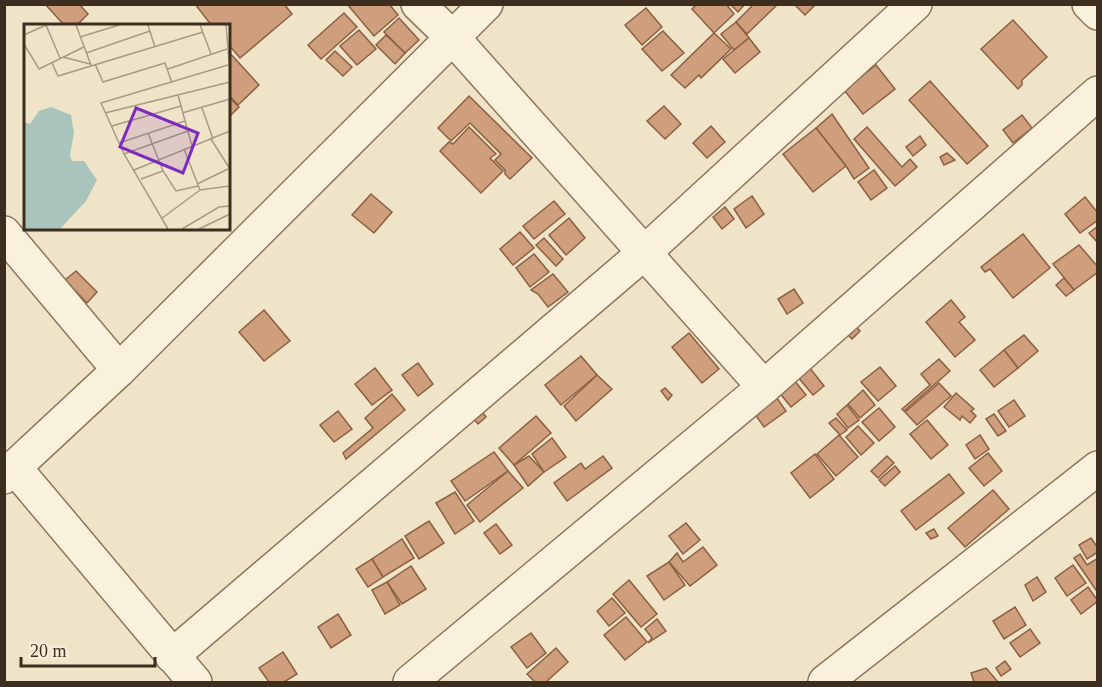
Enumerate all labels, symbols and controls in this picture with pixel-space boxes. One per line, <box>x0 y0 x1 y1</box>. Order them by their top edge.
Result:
inset map <box>24 24 230 230</box>
scale bar <box>21 630 154 668</box>
text: 20 m <box>30 641 67 661</box>

